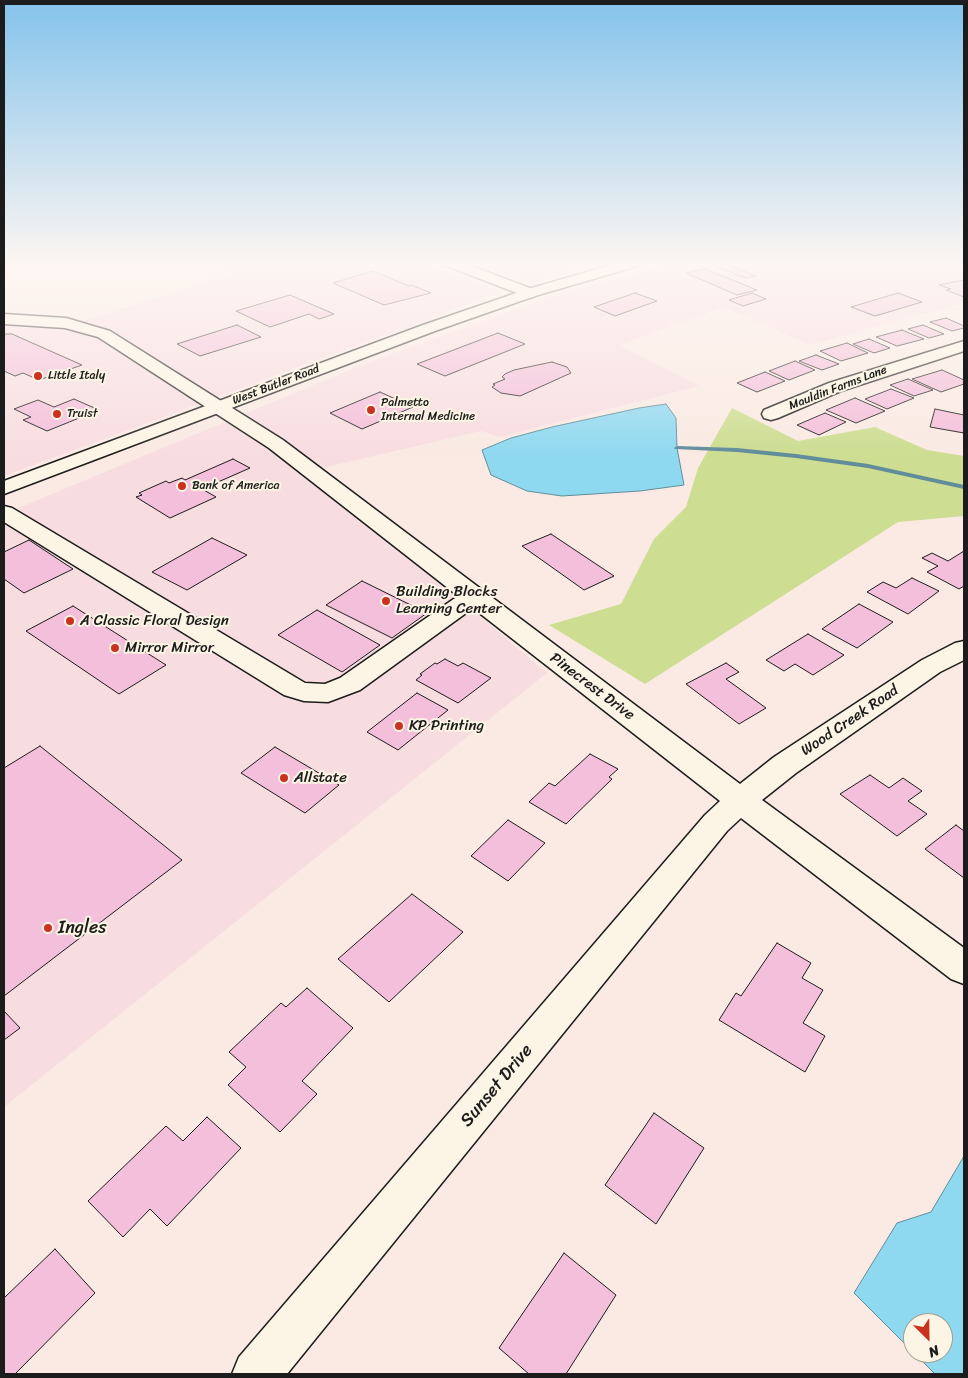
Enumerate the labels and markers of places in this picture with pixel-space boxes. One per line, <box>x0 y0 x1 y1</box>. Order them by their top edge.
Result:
place label: Little Italy <box>48 369 105 383</box>
marker: Little Italy <box>32 370 44 382</box>
place label: Palmetto Internal Medicine <box>381 396 475 424</box>
marker: Palmetto Internal Medicine <box>365 404 377 416</box>
place label: Truist <box>67 407 98 421</box>
marker: Truist <box>51 408 63 420</box>
place label: Bank of America <box>192 479 280 493</box>
marker: Bank of America <box>176 480 188 492</box>
place label: Building Blocks Learning Center <box>396 583 502 618</box>
marker: Building Blocks Learning Center <box>380 595 392 607</box>
place label: A Classic Floral Design <box>80 612 229 630</box>
marker: A Classic Floral Design <box>64 615 76 627</box>
place label: Mirror Mirror <box>125 639 214 657</box>
marker: Mirror Mirror <box>109 642 121 654</box>
place label: KP Printing <box>409 717 484 735</box>
marker: KP Printing <box>393 720 405 732</box>
place label: Allstate <box>294 769 347 787</box>
marker: Allstate <box>278 772 290 784</box>
place label: Ingles <box>58 917 107 939</box>
marker: Ingles <box>42 922 54 934</box>

